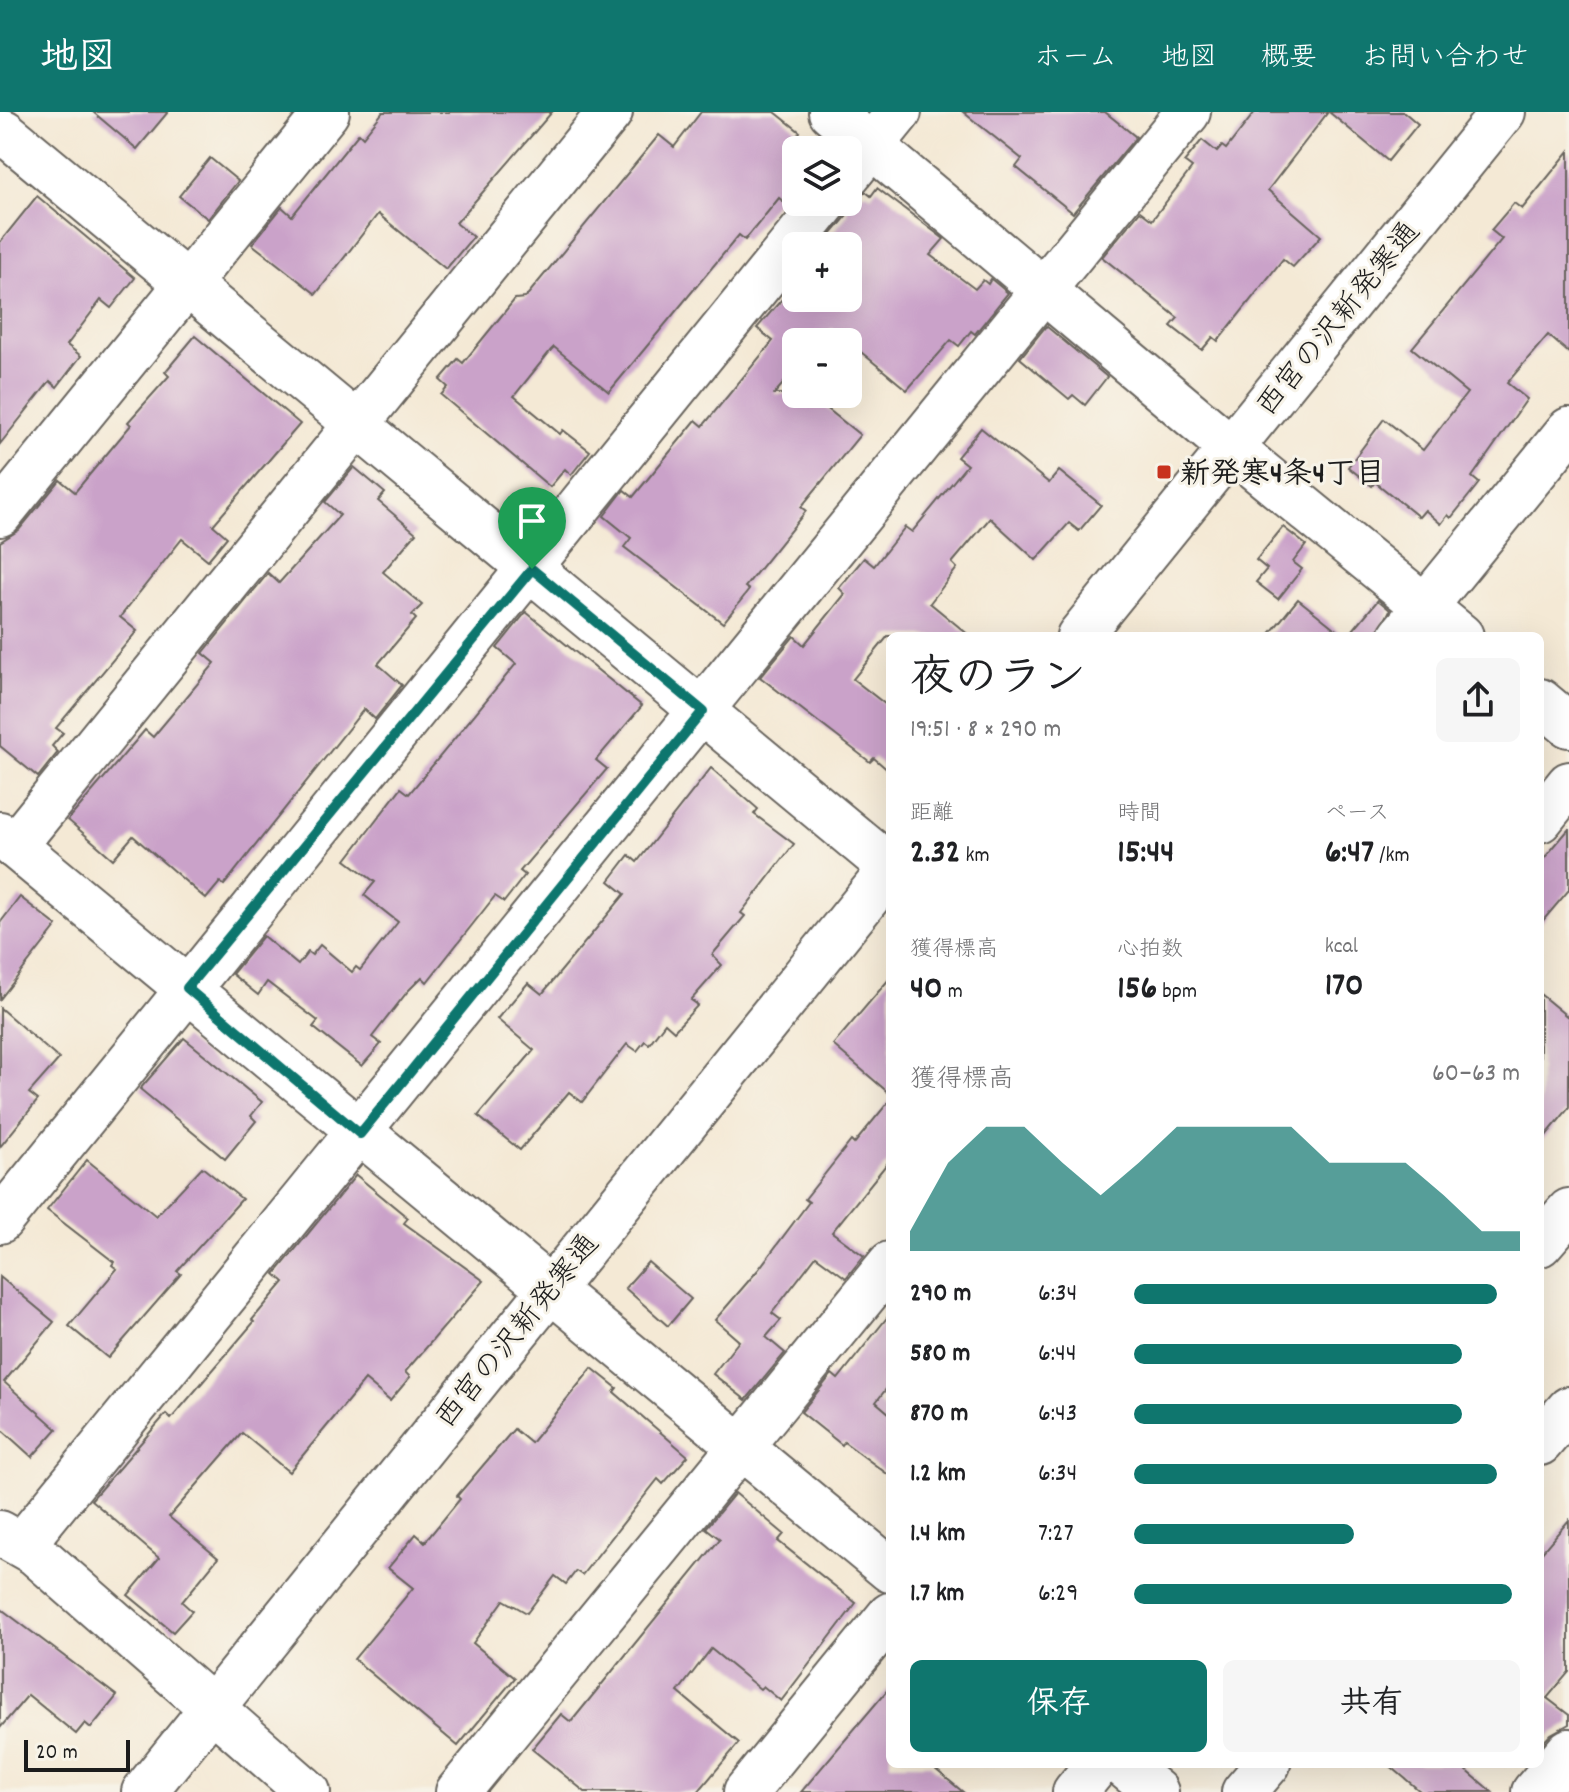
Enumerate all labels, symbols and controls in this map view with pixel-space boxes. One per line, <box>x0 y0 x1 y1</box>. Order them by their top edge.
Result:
text: 地図 <box>40 33 116 88</box>
text: ホーム <box>1034 40 1117 80</box>
text: 地図 <box>1161 40 1217 80</box>
text: 概要 <box>1261 40 1317 80</box>
text: お問い合わせ <box>1361 40 1529 80</box>
map controls <box>782 136 862 408</box>
button: layers <box>782 136 862 216</box>
street label: 西宮の沢新発寒通 <box>1248 214 1433 428</box>
button: + <box>782 232 862 312</box>
button: − <box>782 328 862 408</box>
place label: 新発寒4条4丁目 <box>1180 455 1385 498</box>
marker: 新発寒4条4丁目 <box>1155 463 1173 481</box>
pin <box>498 487 566 569</box>
icon: arrive <box>510 499 554 543</box>
text: 夜のラン <box>910 650 1086 713</box>
button: share <box>1436 658 1520 742</box>
text: 19:51 · 8 × 290 m <box>910 712 1061 749</box>
text: 距離 <box>910 799 954 830</box>
text: 時間 <box>1117 799 1161 830</box>
text: ペース <box>1325 799 1389 830</box>
text: 2.32 <box>910 830 960 879</box>
text: 15:44 <box>1117 830 1174 879</box>
text: 6:47 <box>1325 830 1374 879</box>
text: km <box>960 841 990 872</box>
text: /km <box>1374 841 1410 872</box>
text: kcal <box>1325 932 1358 963</box>
text: 獲得標高 <box>910 935 998 966</box>
text: 心拍数 <box>1117 935 1183 966</box>
text: 170 <box>1325 963 1364 1012</box>
text: 40 <box>910 966 943 1015</box>
text: 156 <box>1117 966 1157 1015</box>
text: m <box>943 977 963 1008</box>
text: bpm <box>1157 977 1197 1008</box>
text: 60–63 m <box>1432 1056 1520 1093</box>
text: 獲得標高 <box>910 1062 1014 1099</box>
street label: 西宮の沢新発寒通 <box>427 1226 612 1440</box>
text: 290 m <box>910 1276 971 1313</box>
text: 6:34 <box>1038 1276 1077 1313</box>
text: 580 m <box>910 1336 970 1373</box>
text: 6:44 <box>1038 1336 1077 1373</box>
text: 870 m <box>910 1396 968 1433</box>
text: 6:43 <box>1038 1396 1077 1433</box>
text: 1.2 km <box>910 1456 966 1493</box>
text: 6:34 <box>1038 1456 1077 1493</box>
text: 1.4 km <box>910 1516 965 1553</box>
text: 7:27 <box>1038 1516 1074 1553</box>
text: 1.7 km <box>910 1576 964 1613</box>
text: 6:29 <box>1038 1576 1078 1613</box>
button: 保存 <box>910 1660 1207 1752</box>
button: 共有 <box>1223 1660 1520 1752</box>
scale bar <box>24 1736 130 1772</box>
text: 20 m <box>36 1738 78 1769</box>

